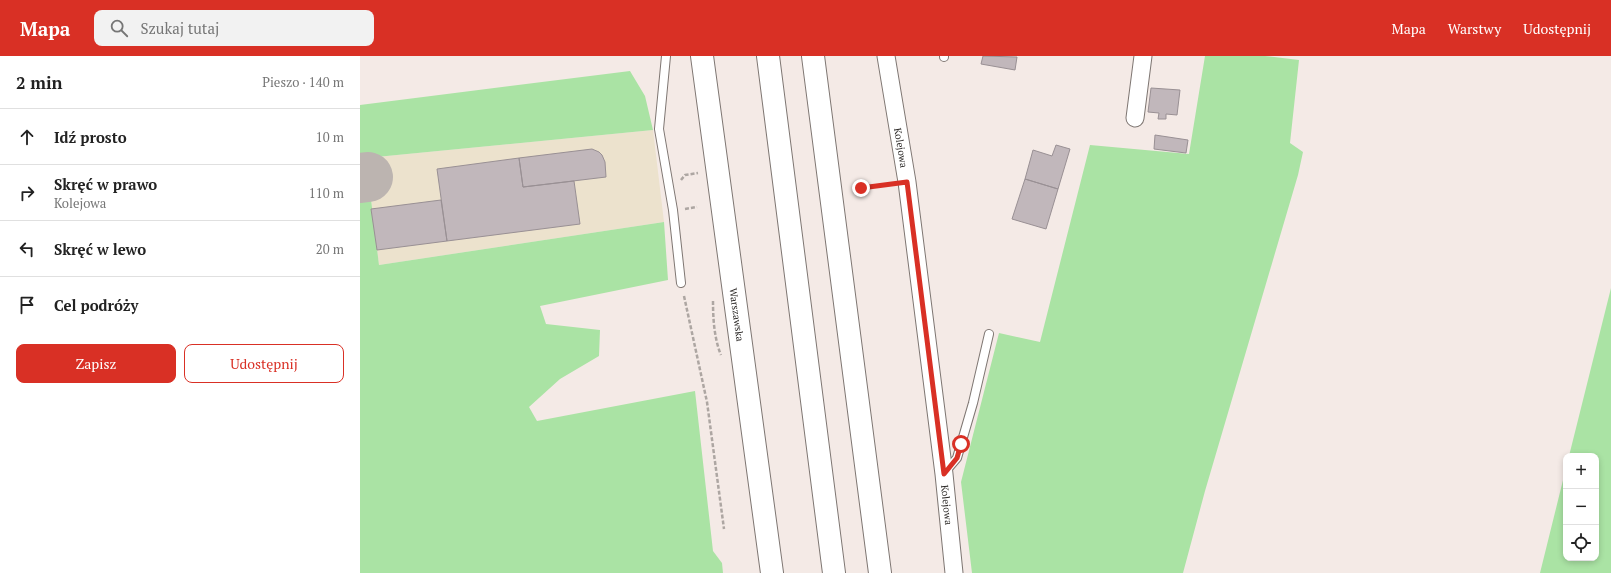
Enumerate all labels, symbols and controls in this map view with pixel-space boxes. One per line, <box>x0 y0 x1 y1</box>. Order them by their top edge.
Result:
search box <box>94 10 374 46</box>
text: Mapa <box>20 16 70 41</box>
icon: search <box>108 17 130 39</box>
text: Szukaj tutaj <box>140 18 219 38</box>
text: Mapa <box>1392 19 1426 38</box>
text: Warstwy <box>1448 19 1501 38</box>
text: Udostępnij <box>1523 19 1591 38</box>
text: 2 min <box>16 71 63 94</box>
text: Pieszo · 140 m <box>262 73 344 91</box>
icon: ahead <box>16 126 38 148</box>
text: Idź prosto <box>54 127 127 147</box>
street label: Kolejowa <box>892 127 911 169</box>
text: 10 m <box>316 128 344 146</box>
text: Skręć w prawo <box>54 174 157 194</box>
route end <box>852 179 870 197</box>
icon: right <box>16 182 38 204</box>
text: 110 m <box>309 184 344 202</box>
text: Kolejowa <box>54 194 106 212</box>
icon: left <box>16 238 38 260</box>
text: Skręć w lewo <box>54 239 146 259</box>
text: 20 m <box>316 240 344 258</box>
street label: Warszawska <box>727 287 747 342</box>
icon: arrive <box>16 294 38 316</box>
text: Cel podróży <box>54 295 138 315</box>
button: Zapisz <box>16 344 176 383</box>
button: Udostępnij <box>184 344 344 383</box>
route start <box>952 435 970 453</box>
map controls <box>1563 453 1599 561</box>
button: + <box>1563 453 1599 489</box>
street label: Kolejowa <box>939 484 956 525</box>
button: − <box>1563 489 1599 525</box>
button: locate <box>1563 525 1599 561</box>

